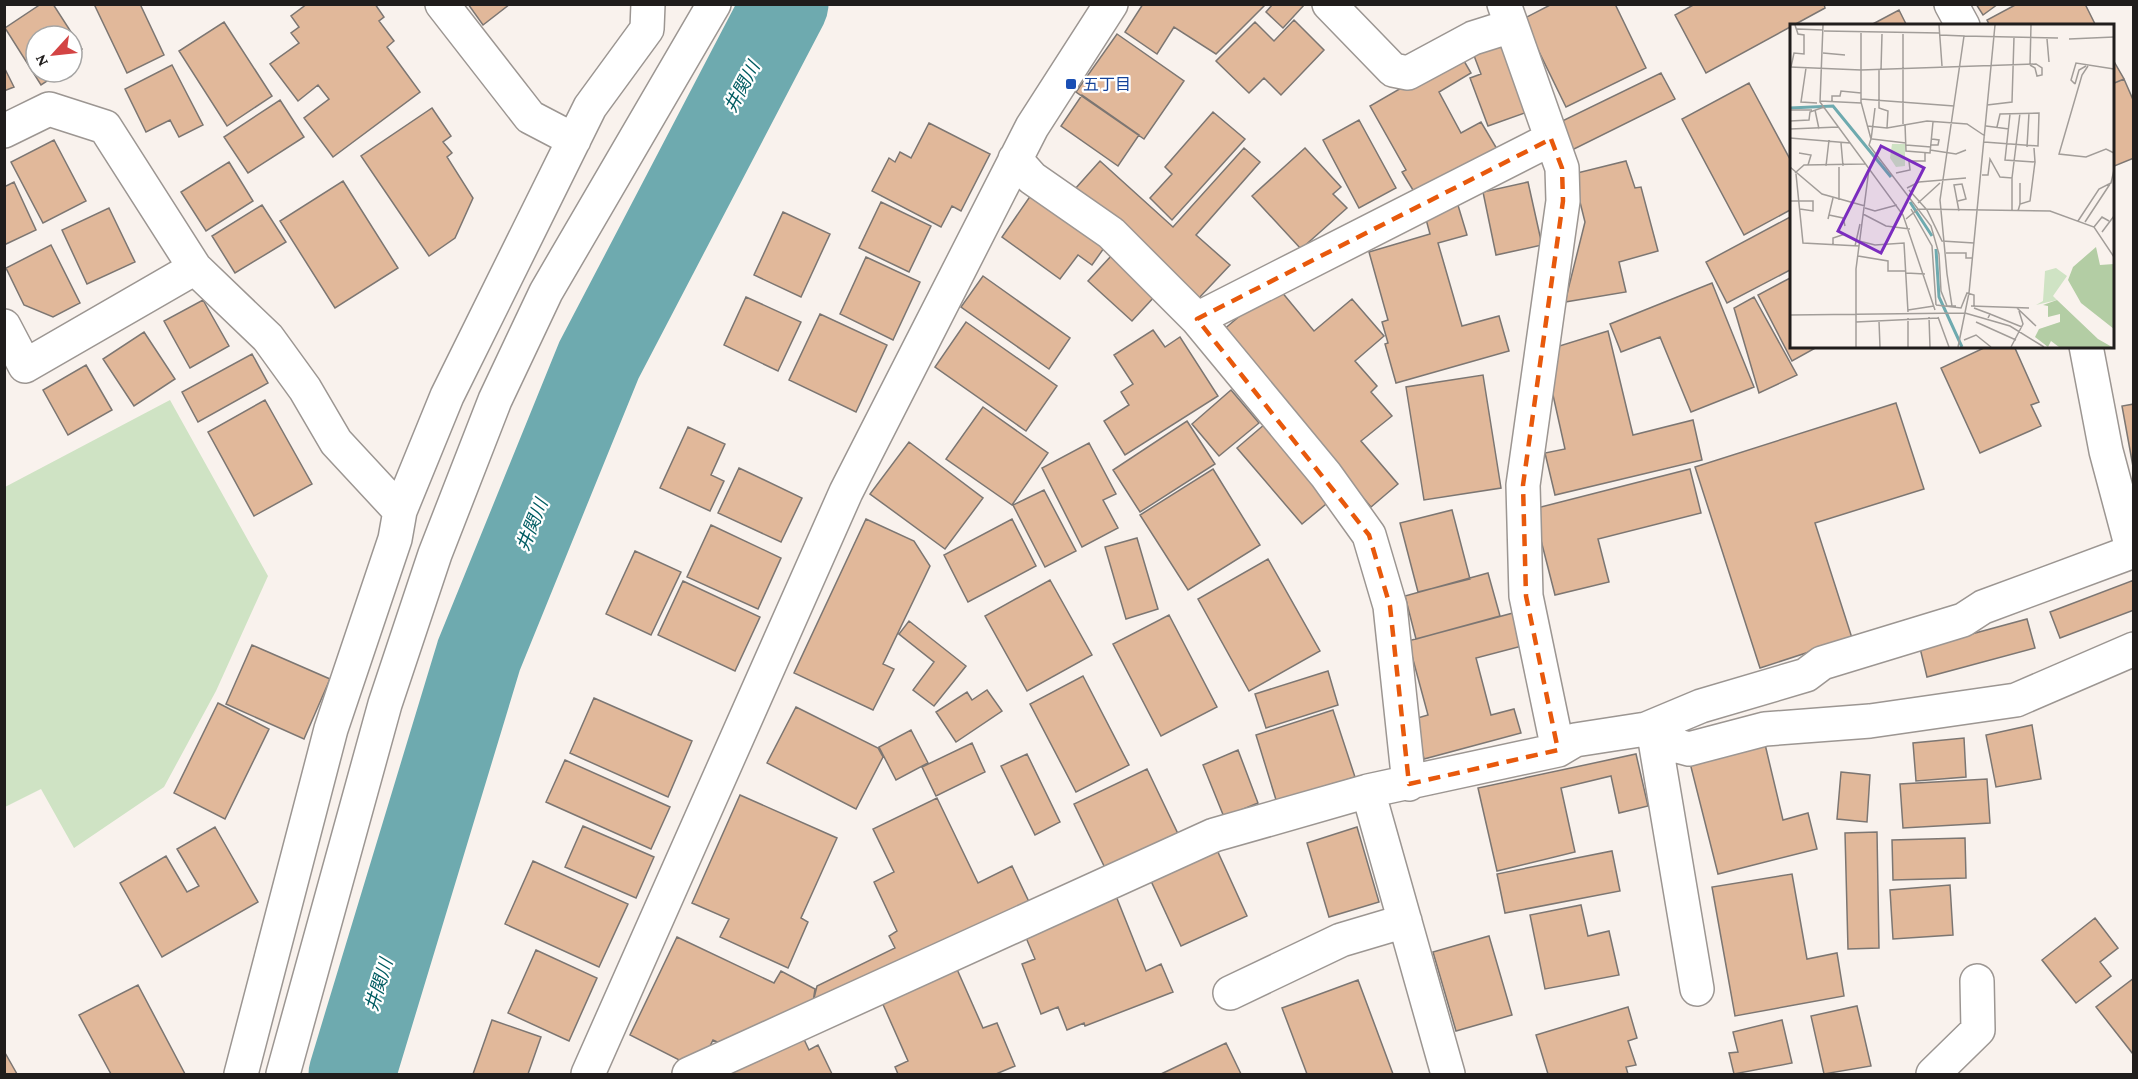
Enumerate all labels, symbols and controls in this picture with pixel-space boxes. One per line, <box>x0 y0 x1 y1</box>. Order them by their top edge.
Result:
north arrow <box>24 24 84 84</box>
inset map <box>1790 24 2114 348</box>
text: N <box>31 52 51 69</box>
water label: 井関川 <box>720 57 764 116</box>
place label: 五丁目 <box>1083 76 1131 93</box>
marker: 五丁目 <box>1064 77 1078 91</box>
water label: 井関川 <box>513 494 552 554</box>
water label: 井関川 <box>362 954 397 1014</box>

